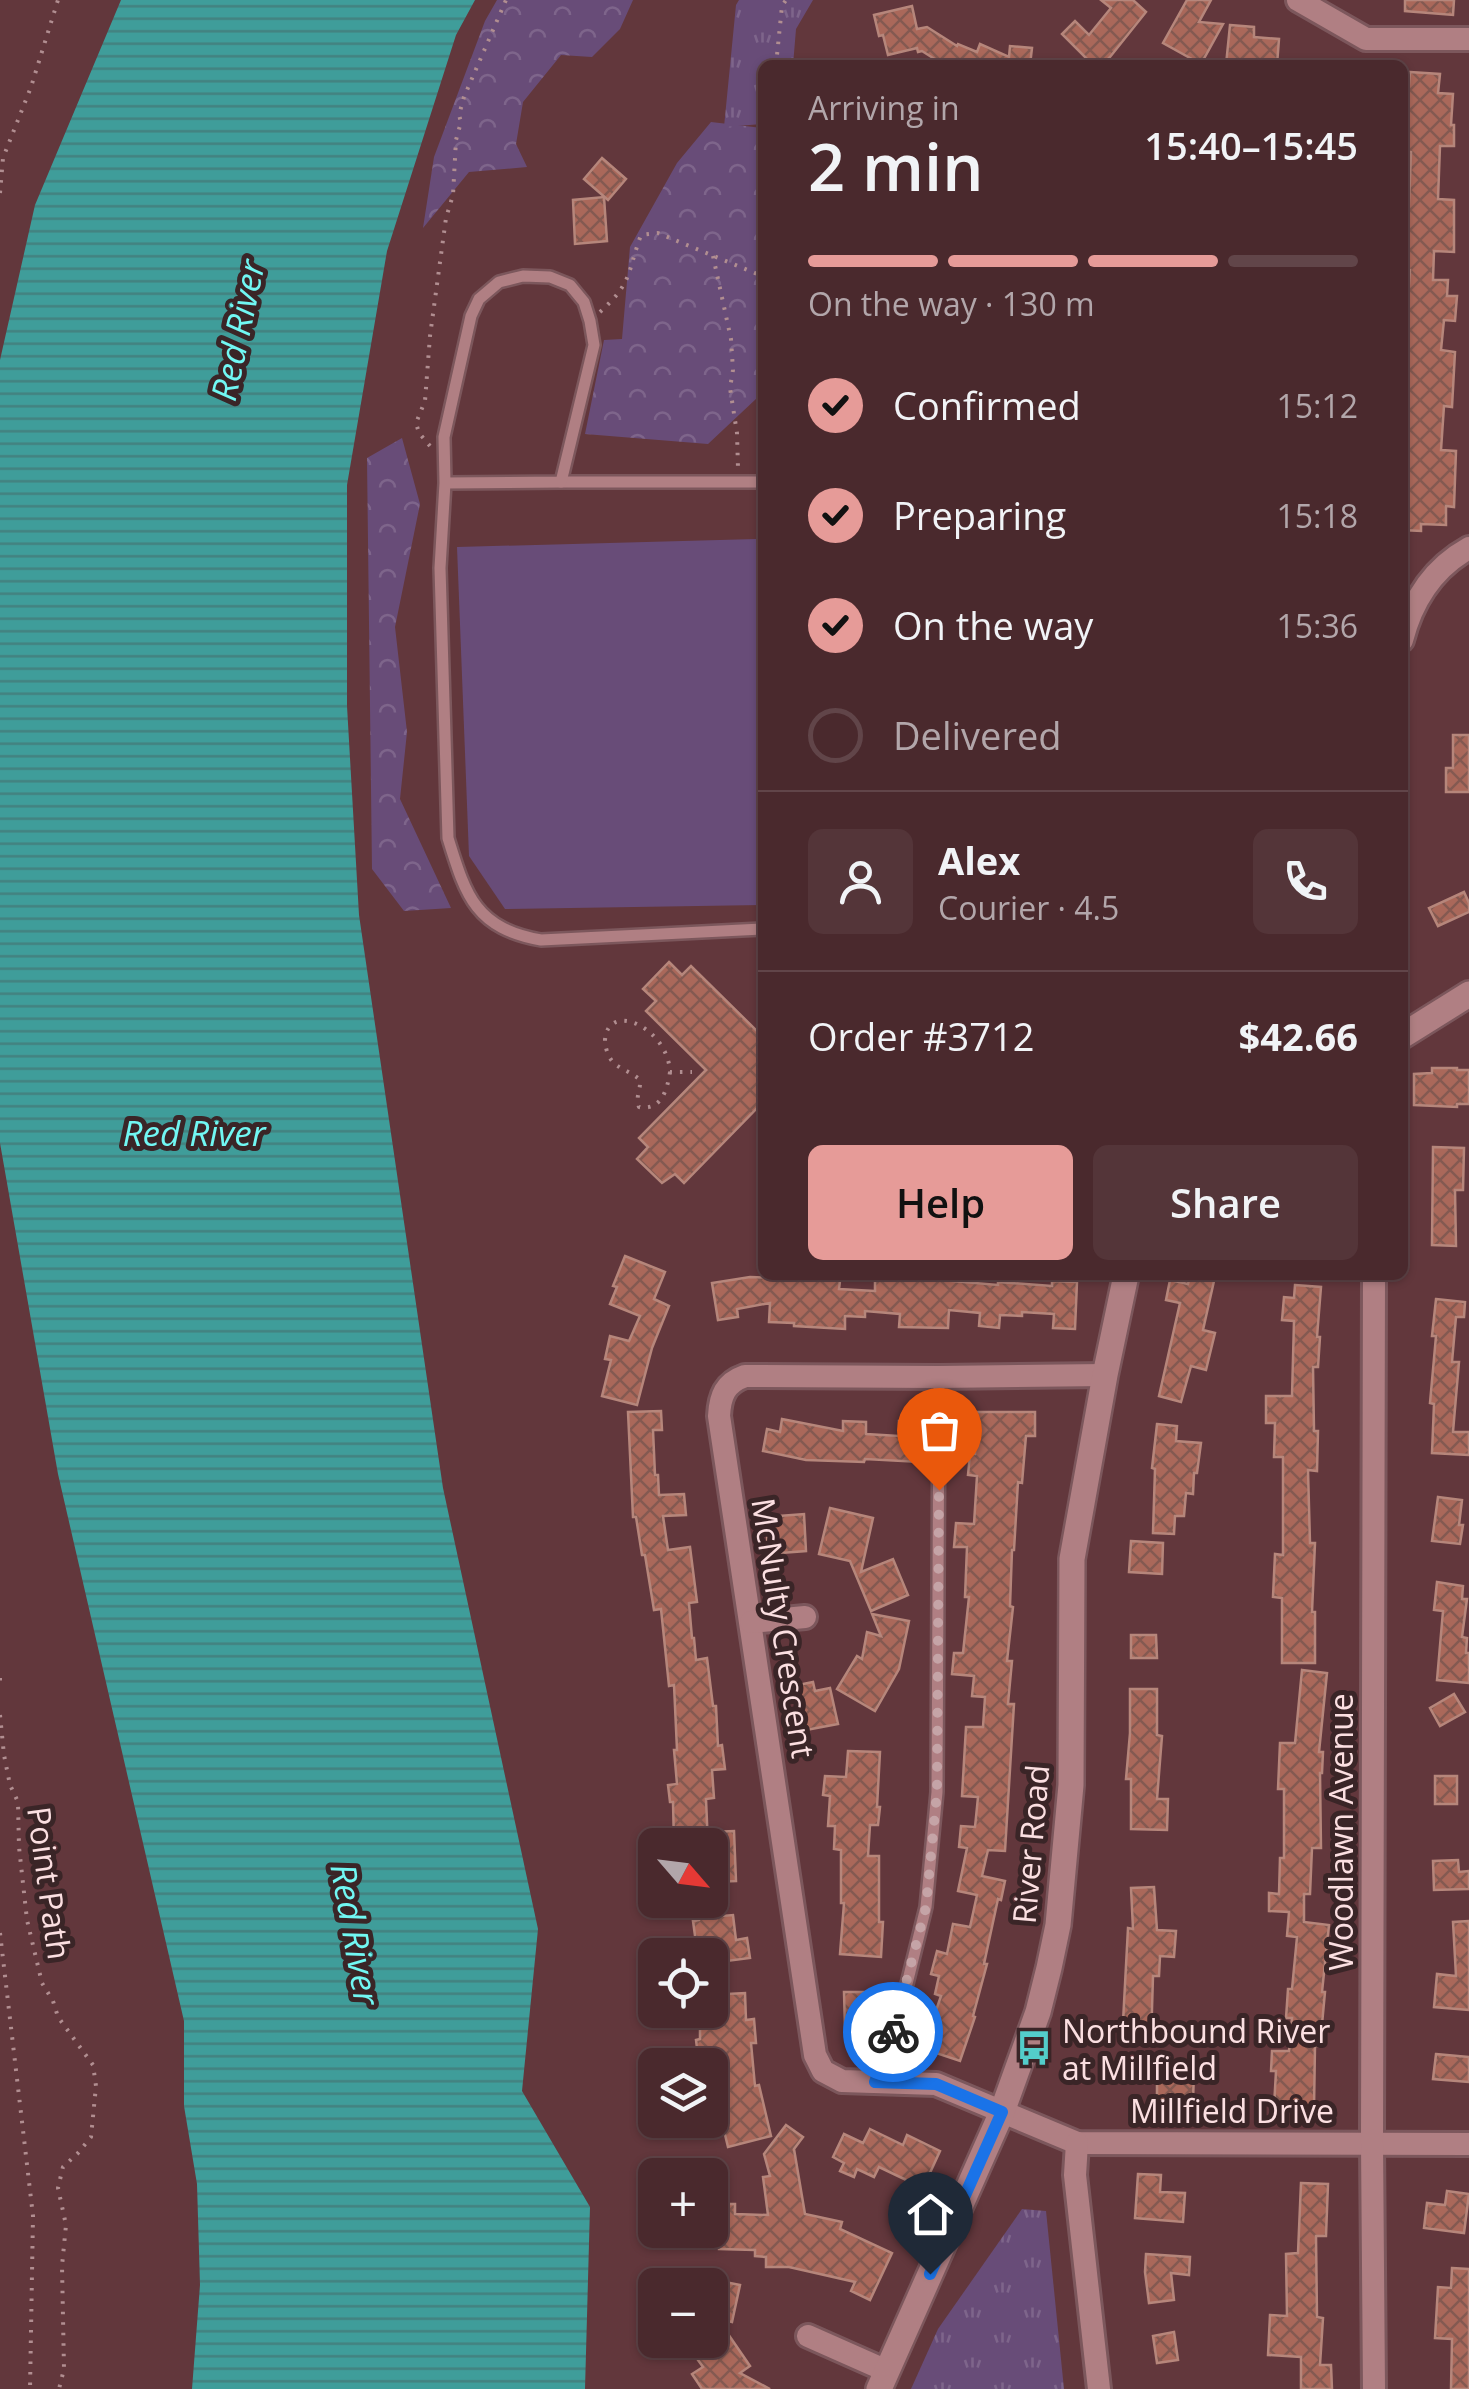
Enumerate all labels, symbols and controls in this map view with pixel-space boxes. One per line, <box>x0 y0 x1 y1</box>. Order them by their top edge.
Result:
text: Arriving in <box>808 86 960 129</box>
text: 15:40–15:45 <box>1144 119 1358 171</box>
text: 2 min <box>808 122 983 210</box>
water label: Red River <box>199 254 275 405</box>
text: On the way · 130 m <box>808 282 1095 325</box>
icon: check <box>808 378 863 433</box>
text: Confirmed <box>893 379 1081 431</box>
text: 15:12 <box>1276 384 1358 427</box>
icon: check <box>808 488 863 543</box>
text: Preparing <box>893 489 1066 541</box>
text: 15:18 <box>1276 494 1358 537</box>
icon: check <box>808 598 863 653</box>
text: On the way <box>893 599 1093 651</box>
text: 15:36 <box>1276 604 1358 647</box>
text: Delivered <box>893 709 1062 761</box>
button: person <box>808 829 913 934</box>
button: phone <box>1253 829 1358 934</box>
text: Alex <box>938 834 1020 886</box>
text: Courier · 4.5 <box>938 886 1119 929</box>
text: Order #3712 <box>808 1010 1035 1062</box>
text: $42.66 <box>1239 1010 1358 1062</box>
water label: Red River <box>123 1109 267 1156</box>
button: Help <box>808 1145 1073 1260</box>
button: Share <box>1093 1145 1358 1260</box>
pin <box>897 1388 982 1491</box>
icon: bag <box>912 1403 967 1458</box>
street label: McNulty Crescent <box>742 1495 826 1761</box>
street label: Woodlawn Avenue <box>1319 1693 1362 1971</box>
street label: River Road <box>1002 1763 1058 1925</box>
street label: Point Path <box>18 1804 82 1962</box>
north arrow <box>638 1828 728 1918</box>
map controls <box>638 1828 728 2358</box>
water label: Red River <box>320 1860 392 2010</box>
button: locate <box>638 1938 728 2028</box>
courier <box>843 1982 943 2082</box>
icon: bike <box>866 2005 921 2060</box>
place label: Northbound River at Millfield <box>1062 2009 1330 2089</box>
bus stop icon: Northbound River at Millfield <box>1015 2029 1053 2067</box>
button: layers <box>638 2048 728 2138</box>
street label: Millfield Drive <box>1130 2089 1334 2132</box>
button: + <box>638 2158 728 2248</box>
pin <box>888 2172 973 2275</box>
icon: home <box>903 2187 958 2242</box>
button: − <box>638 2268 728 2358</box>

